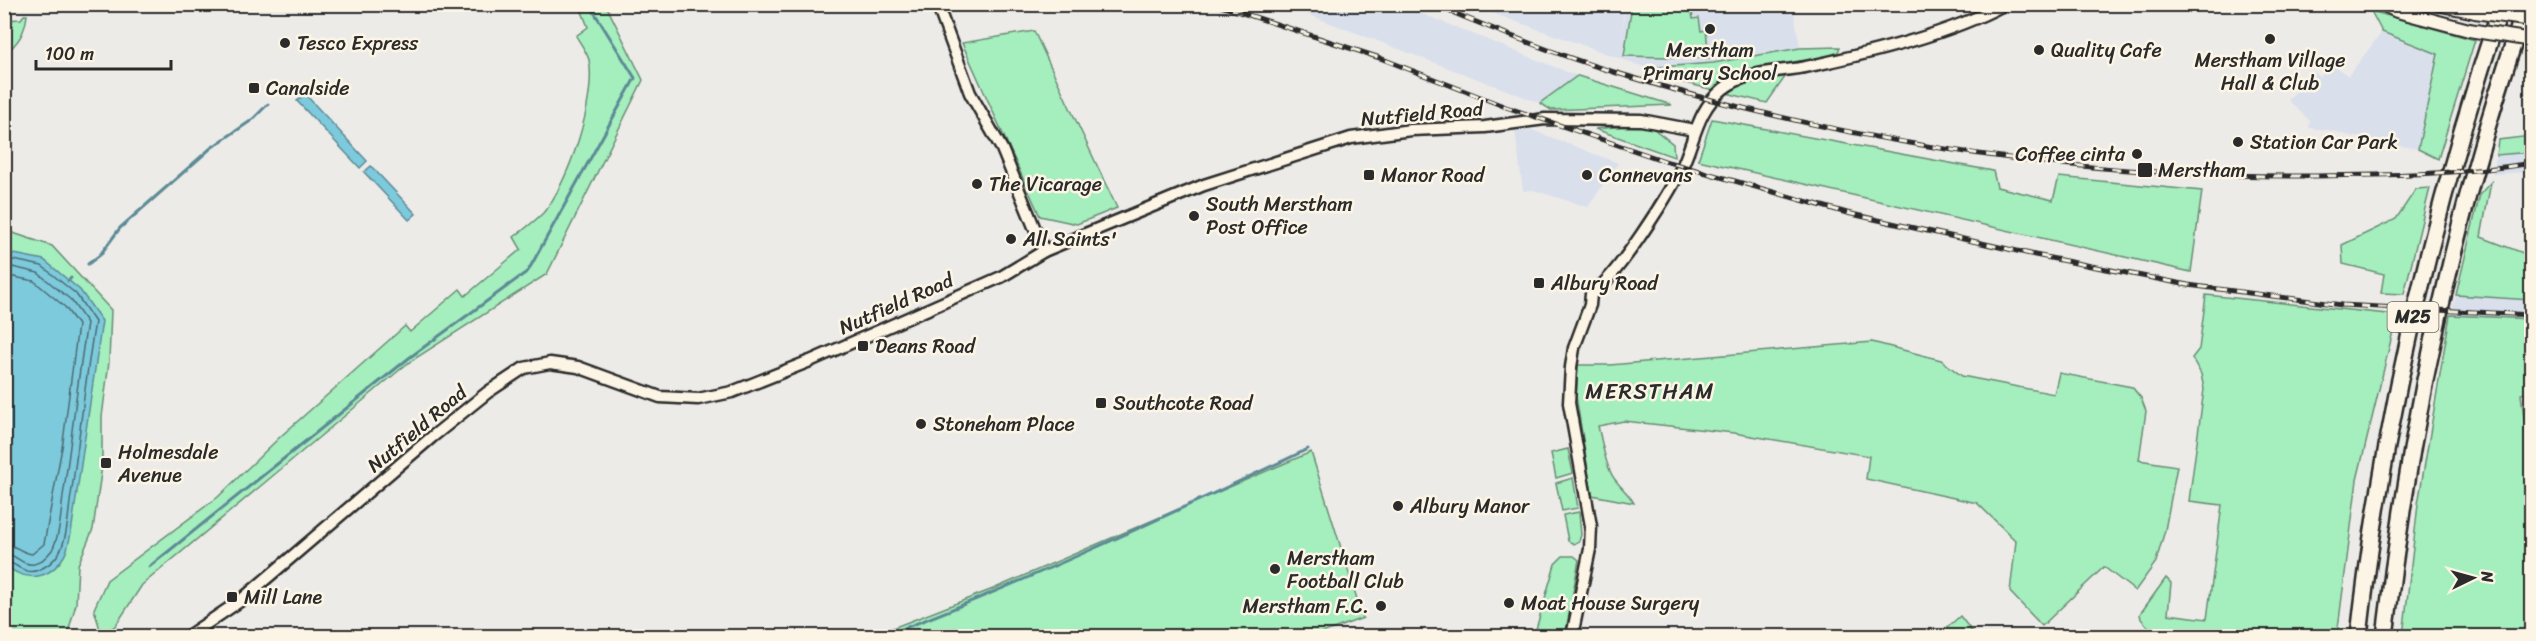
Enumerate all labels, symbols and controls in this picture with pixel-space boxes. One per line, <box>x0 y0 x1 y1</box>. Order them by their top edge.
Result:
marker: Merstham Primary School <box>1703 22 1717 36</box>
place label: Tesco Express <box>297 26 419 61</box>
marker: Merstham Village Hall & Club <box>2263 32 2277 46</box>
scale bar <box>36 33 171 71</box>
place label: Merstham Primary School <box>1643 33 1778 91</box>
place label: Quality Cafe <box>2051 33 2162 68</box>
marker: Tesco Express <box>278 36 292 50</box>
text: 100 m <box>45 38 94 70</box>
marker: Quality Cafe <box>2032 43 2046 57</box>
place label: Merstham Village Hall & Club <box>2194 43 2346 101</box>
place label: Canalside <box>266 71 350 106</box>
marker: Canalside <box>247 81 261 95</box>
street label: Nutfield Road <box>1359 91 1486 137</box>
place label: Station Car Park <box>2250 125 2398 160</box>
marker: Station Car Park <box>2231 135 2245 149</box>
place label: Coffee cinta <box>2015 137 2126 172</box>
marker: Coffee cinta <box>2130 147 2144 161</box>
place label: Merstham <box>2158 153 2246 188</box>
place label: Manor Road <box>1381 158 1486 193</box>
place label: Connevans <box>1599 158 1694 193</box>
marker: Merstham <box>2136 161 2154 179</box>
place label: The Vicarage <box>989 167 1102 202</box>
marker: Manor Road <box>1362 168 1376 182</box>
marker: Connevans <box>1580 168 1594 182</box>
marker: The Vicarage <box>970 177 984 191</box>
place label: South Merstham Post Office <box>1206 187 1353 245</box>
marker: South Merstham Post Office <box>1187 209 1201 223</box>
place label: All Saints' <box>1022 222 1117 257</box>
marker: All Saints' <box>1004 232 1018 246</box>
street label: Nutfield Road <box>833 263 960 345</box>
place label: Albury Road <box>1550 266 1659 301</box>
marker: Albury Road <box>1532 276 1546 290</box>
road number: M25 <box>2388 302 2438 332</box>
place label: Deans Road <box>875 329 977 364</box>
marker: Deans Road <box>856 339 870 353</box>
district label: MERSTHAM <box>1585 372 1715 411</box>
street label: Nutfield Road <box>359 375 476 482</box>
place label: Southcote Road <box>1113 386 1254 421</box>
marker: Southcote Road <box>1094 396 1108 410</box>
place label: Stoneham Place <box>933 407 1075 442</box>
marker: Stoneham Place <box>914 417 928 431</box>
place label: Holmesdale Avenue <box>117 435 218 493</box>
marker: Holmesdale Avenue <box>99 456 113 470</box>
place label: Albury Manor <box>1409 489 1530 524</box>
marker: Albury Manor <box>1391 499 1405 513</box>
place label: Merstham Football Club <box>1287 541 1404 599</box>
north arrow <box>2443 548 2503 608</box>
marker: Merstham Football Club <box>1268 562 1282 576</box>
text: N <box>2472 569 2502 584</box>
place label: Mill Lane <box>244 580 323 615</box>
place label: Moat House Surgery <box>1521 586 1700 621</box>
place label: Merstham F.C. <box>1242 589 1369 624</box>
marker: Mill Lane <box>225 590 239 604</box>
marker: Moat House Surgery <box>1502 596 1516 610</box>
marker: Merstham F.C. <box>1374 599 1388 613</box>

